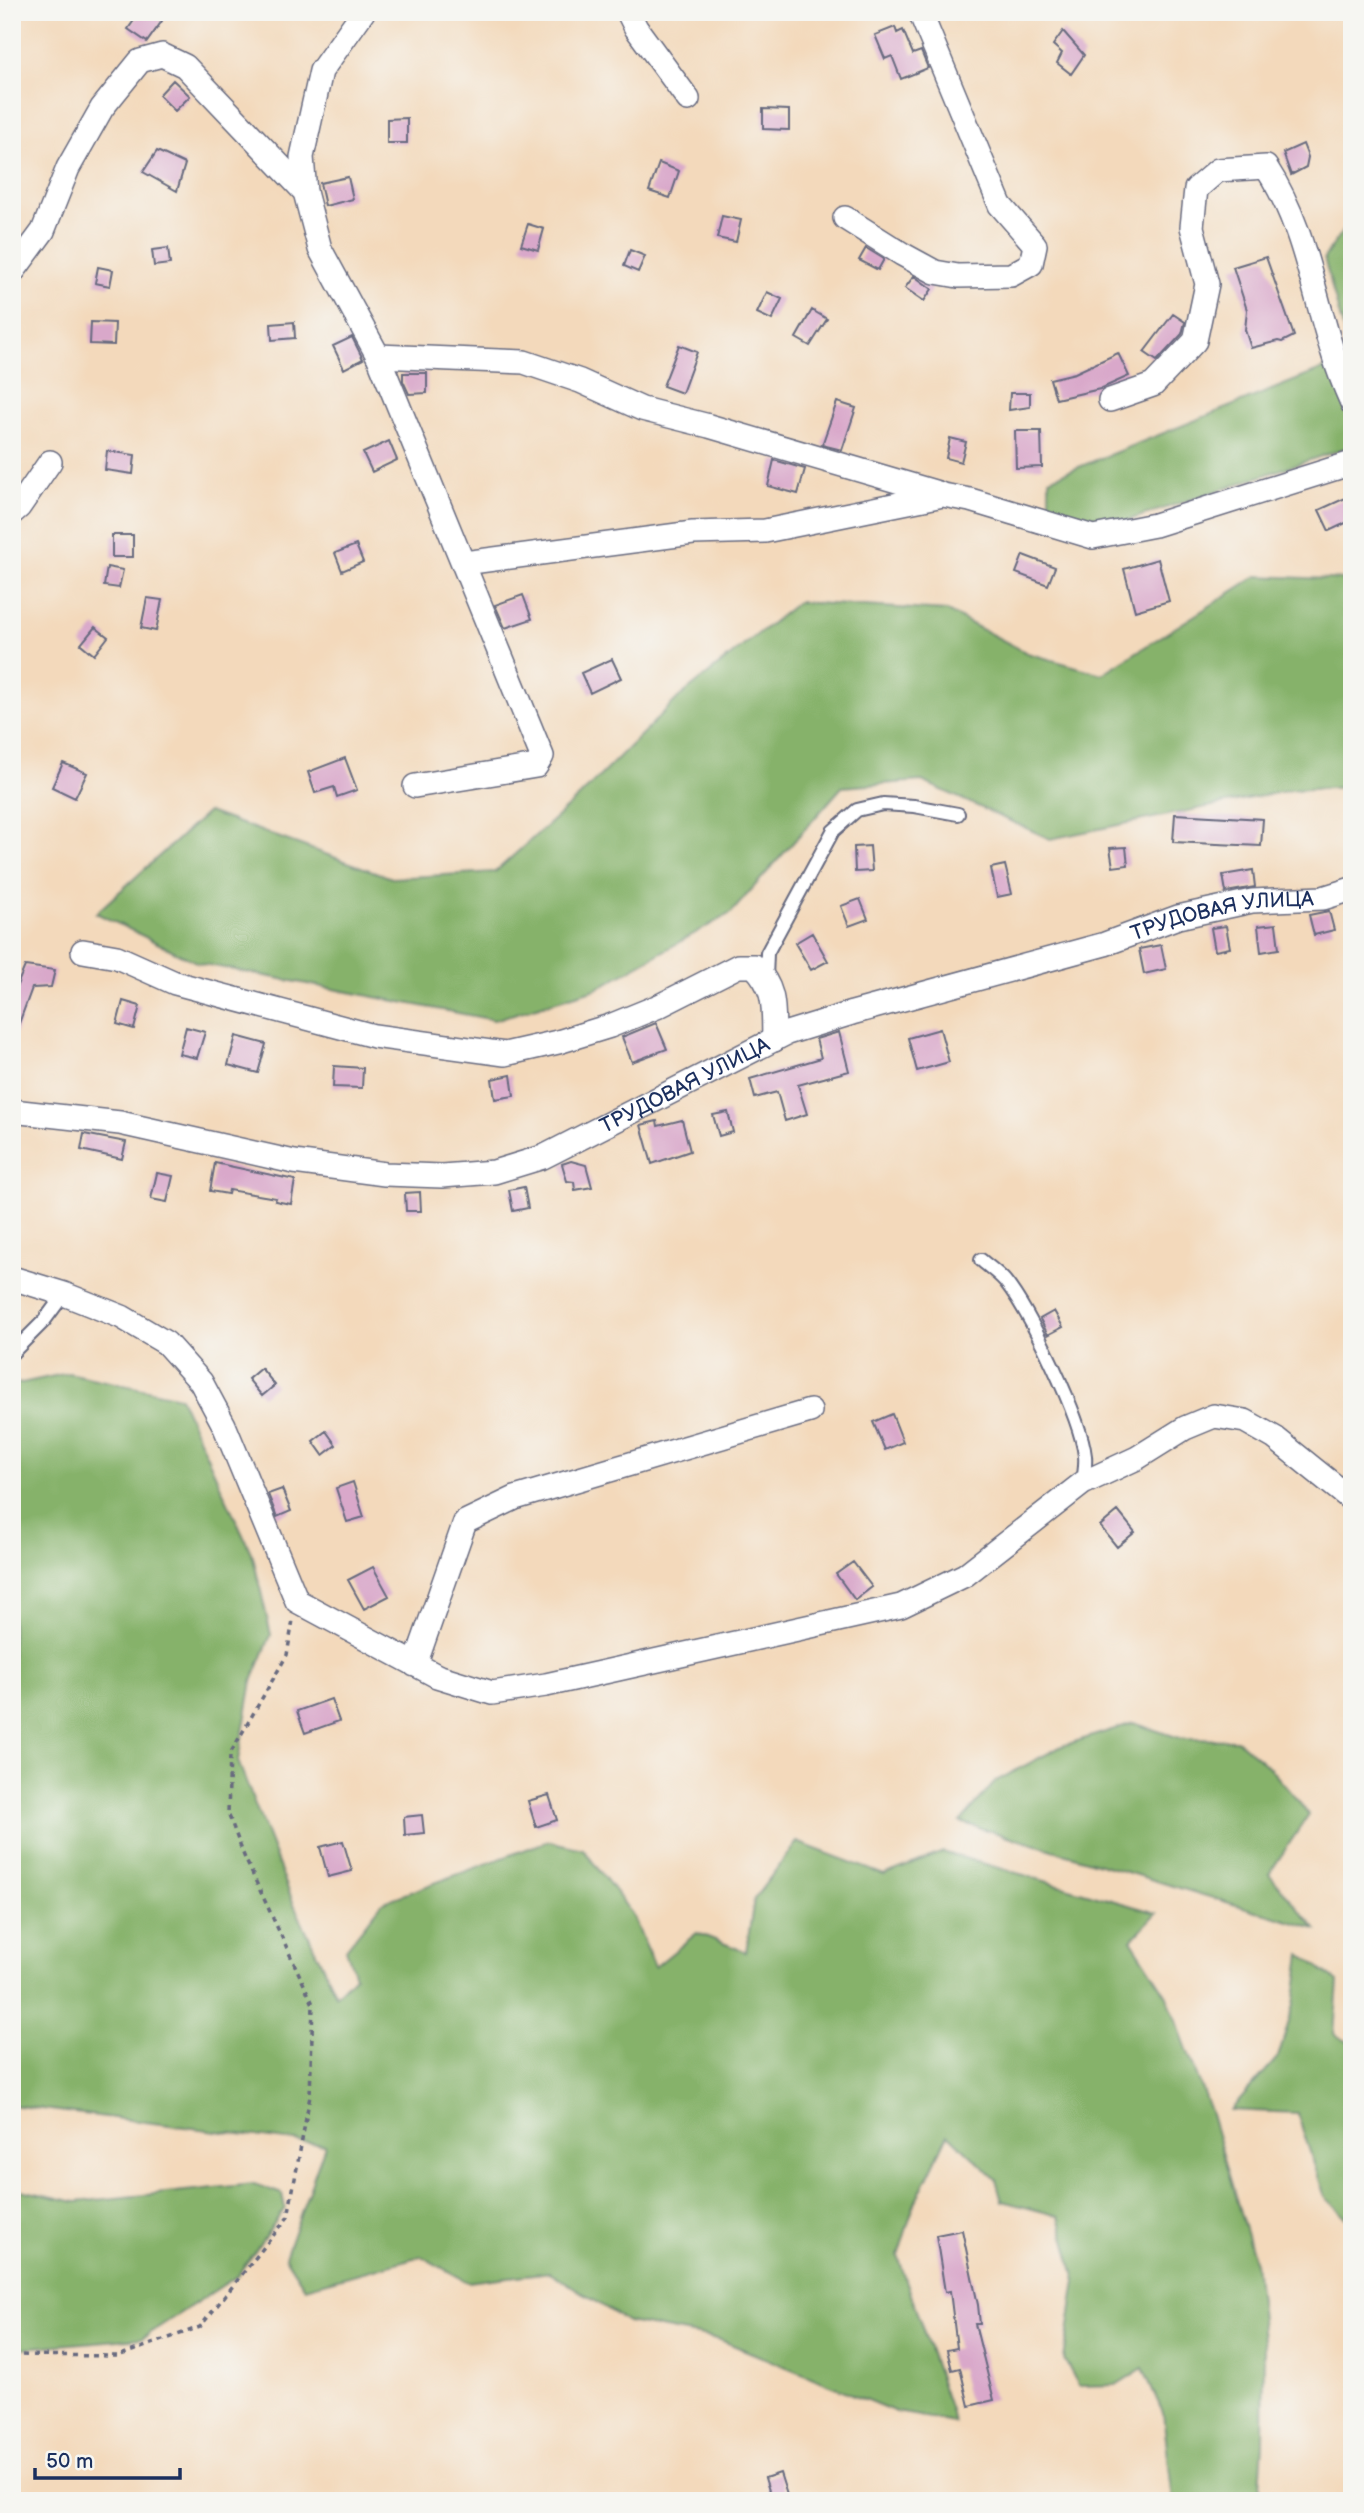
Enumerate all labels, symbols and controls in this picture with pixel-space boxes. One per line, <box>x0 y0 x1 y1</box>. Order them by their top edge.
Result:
street label: ТРУДОВАЯ УЛИЦА <box>1127 886 1314 946</box>
street label: ТРУДОВАЯ УЛИЦА <box>596 1032 774 1139</box>
scale bar <box>35 2436 180 2480</box>
text: 50 m <box>46 2449 93 2474</box>

